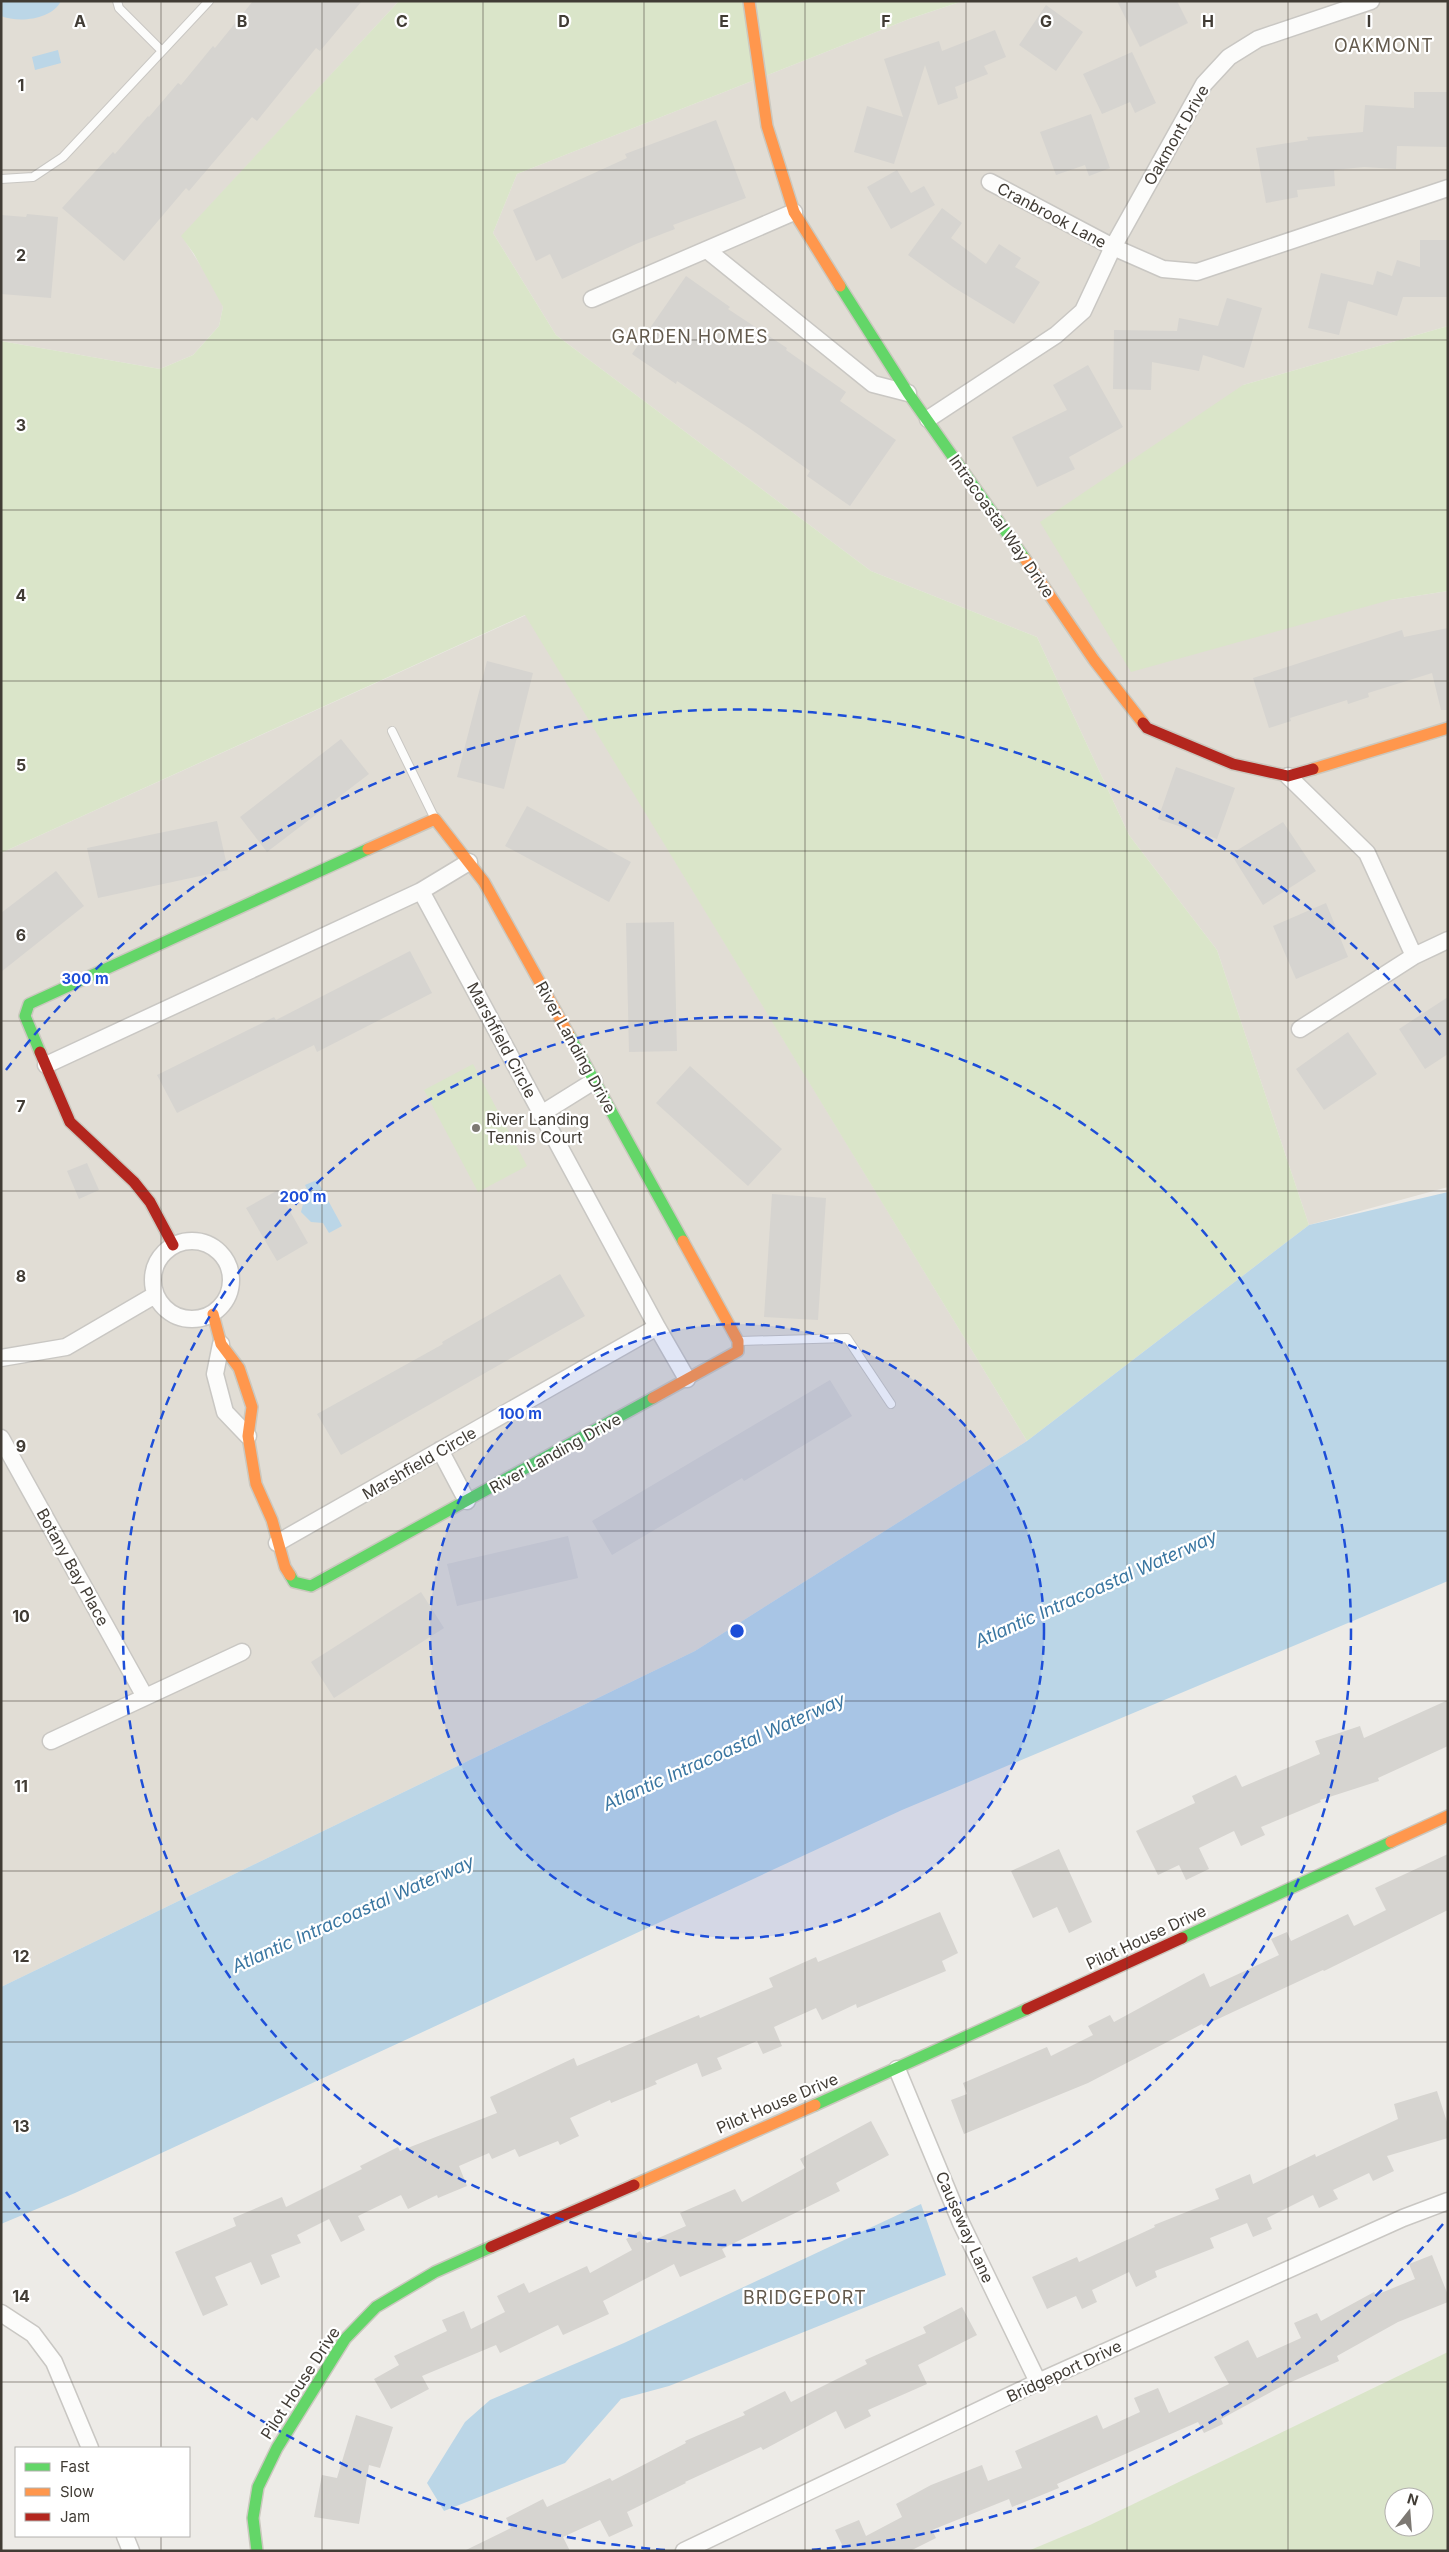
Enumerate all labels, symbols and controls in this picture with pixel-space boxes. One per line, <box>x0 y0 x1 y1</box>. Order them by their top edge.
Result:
text: A <box>74 11 86 31</box>
text: B <box>237 11 247 31</box>
text: C <box>396 11 408 31</box>
text: D <box>558 11 570 31</box>
text: E <box>719 11 729 31</box>
text: F <box>881 11 891 31</box>
text: G <box>1040 11 1052 31</box>
text: H <box>1202 11 1214 31</box>
text: I <box>1367 11 1371 31</box>
district label: OAKMONT <box>1334 35 1434 56</box>
text: 1 <box>18 75 24 95</box>
street label: Oakmont Drive <box>1139 81 1213 189</box>
street label: Cranbrook Lane <box>994 178 1110 252</box>
text: 2 <box>16 245 26 265</box>
district label: GARDEN HOMES <box>611 326 769 347</box>
text: 3 <box>16 415 26 435</box>
street label: Intracoastal Way Drive <box>945 451 1059 601</box>
text: 4 <box>16 585 27 605</box>
text: 5 <box>16 755 26 775</box>
text: 6 <box>16 925 26 945</box>
text: 300 m <box>61 969 109 988</box>
street label: River Landing Drive <box>532 978 620 1116</box>
street label: Marshfield Circle <box>463 979 541 1101</box>
text: 7 <box>16 1096 26 1116</box>
place label: River Landing Tennis Court <box>486 1109 589 1147</box>
marker: River Landing Tennis Court <box>470 1122 482 1134</box>
text: 200 m <box>280 1187 326 1206</box>
text: 8 <box>16 1266 26 1286</box>
text: 100 m <box>498 1404 542 1423</box>
street label: River Landing Drive <box>486 1409 624 1497</box>
street label: Marshfield Circle <box>358 1422 480 1504</box>
text: 9 <box>16 1436 26 1456</box>
street label: Botany Bay Place <box>32 1505 114 1629</box>
water label: Atlantic Intracoastal Waterway <box>971 1525 1221 1652</box>
text: 10 <box>12 1606 30 1626</box>
centre of rings <box>728 1622 746 1640</box>
water label: Atlantic Intracoastal Waterway <box>599 1688 849 1815</box>
text: 11 <box>14 1776 28 1796</box>
water label: Atlantic Intracoastal Waterway <box>228 1850 478 1977</box>
street label: Pilot House Drive <box>1083 1900 1209 1974</box>
text: 12 <box>13 1946 29 1966</box>
street label: Pilot House Drive <box>713 2068 841 2138</box>
text: 13 <box>12 2116 30 2136</box>
street label: Causeway Lane <box>932 2168 998 2286</box>
text: 14 <box>12 2286 30 2306</box>
district label: BRIDGEPORT <box>743 2287 867 2308</box>
street label: Pilot House Drive <box>256 2323 344 2443</box>
street label: Bridgeport Drive <box>1003 2336 1125 2406</box>
legend <box>15 2447 190 2537</box>
text: Fast <box>60 2457 90 2476</box>
text: Slow <box>60 2482 94 2501</box>
north arrow <box>1384 2487 1434 2537</box>
text: N <box>1405 2489 1421 2509</box>
text: Jam <box>60 2507 90 2526</box>

